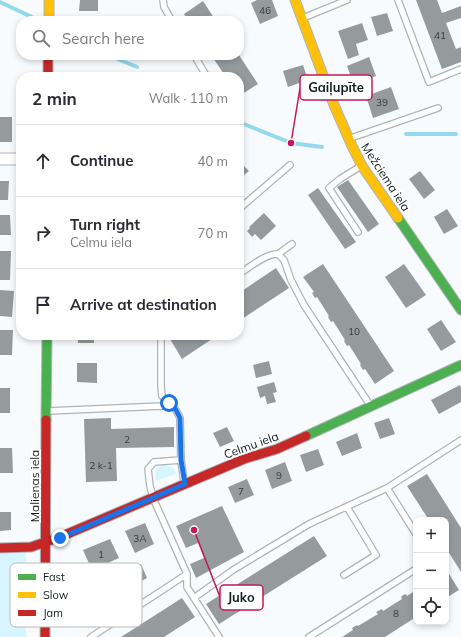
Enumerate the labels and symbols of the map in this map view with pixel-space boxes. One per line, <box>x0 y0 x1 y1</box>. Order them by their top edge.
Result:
house number: 46 <box>259 4 271 17</box>
house number: 41 <box>434 29 446 42</box>
callout: Gaiļupīte <box>300 75 372 100</box>
text: Gaiļupīte <box>308 79 364 96</box>
house number: 39 <box>376 96 388 109</box>
street label: Mežciema iela <box>358 140 414 214</box>
house number: 10 <box>348 325 360 338</box>
route start <box>160 394 178 412</box>
street label: Celmu iela <box>222 428 280 462</box>
house number: 2 <box>124 433 130 446</box>
street label: Malienas iela <box>27 450 42 522</box>
house number: 2 k-1 <box>89 459 113 472</box>
house number: 9 <box>276 469 282 482</box>
house number: 7 <box>238 485 244 498</box>
route end <box>51 529 69 547</box>
house number: 3A <box>133 532 147 545</box>
house number: 1 <box>98 548 104 561</box>
legend <box>10 563 142 627</box>
text: Fast <box>43 570 65 584</box>
callout: Juko <box>220 585 263 610</box>
text: Slow <box>43 588 69 602</box>
text: Juko <box>227 589 255 605</box>
text: Jam <box>43 606 63 620</box>
house number: 8 <box>393 607 399 620</box>

